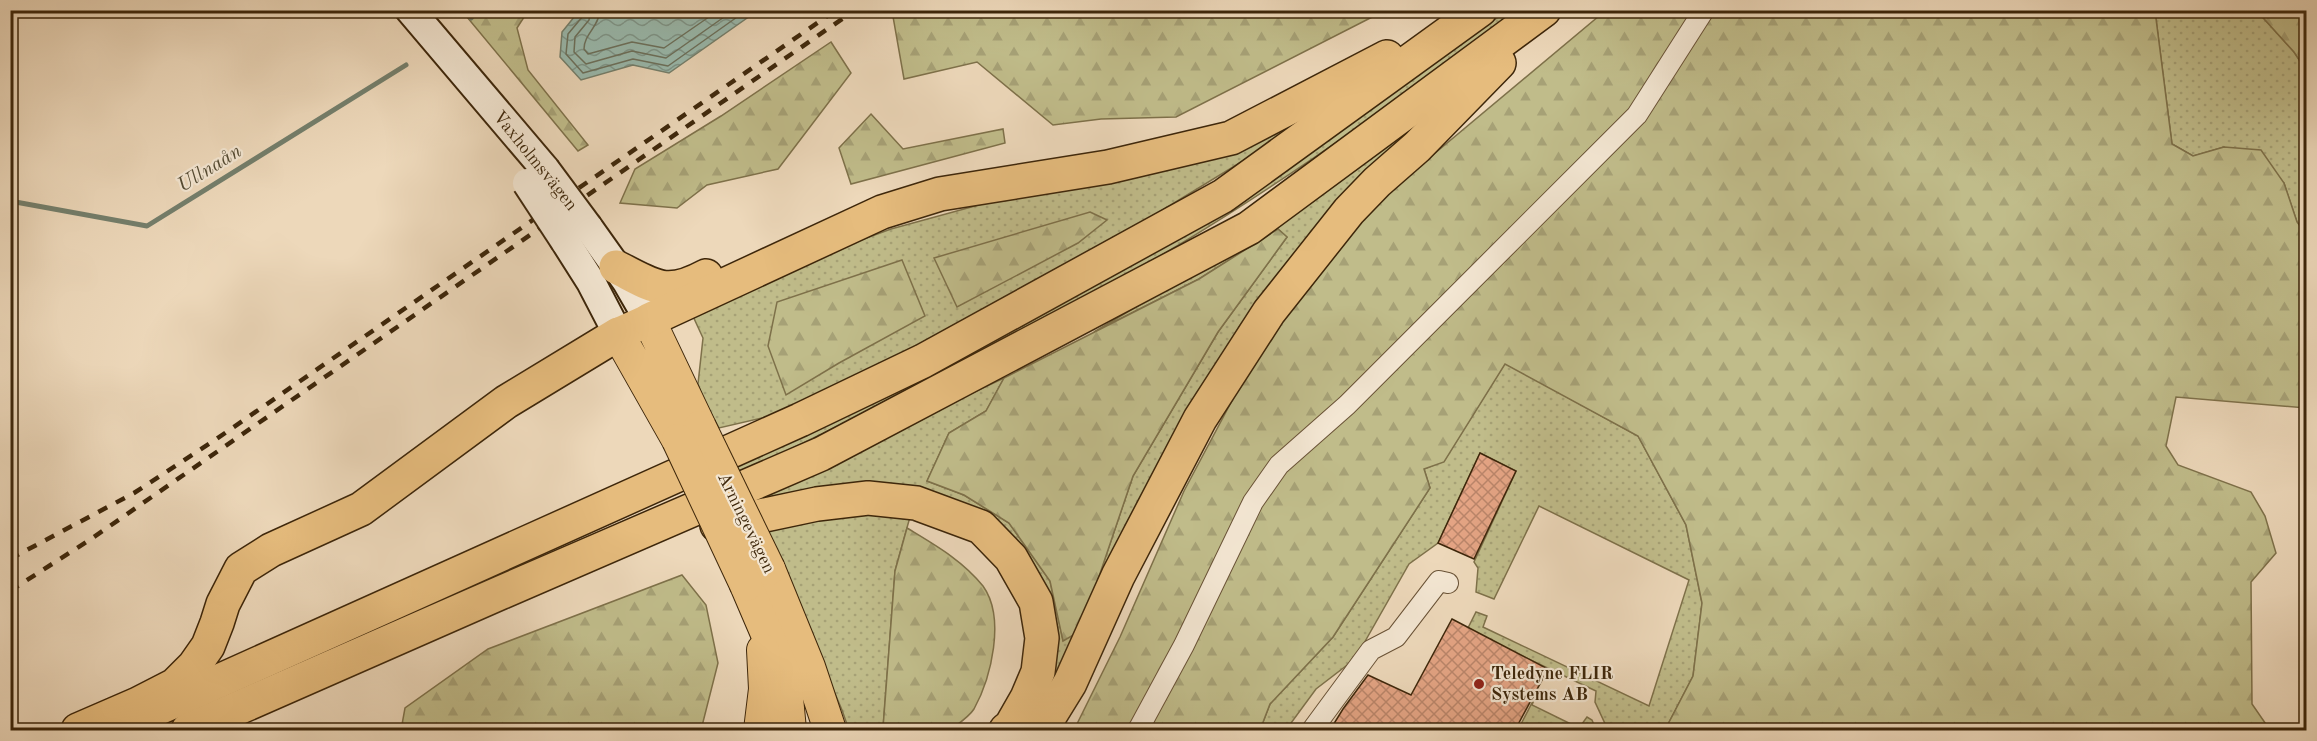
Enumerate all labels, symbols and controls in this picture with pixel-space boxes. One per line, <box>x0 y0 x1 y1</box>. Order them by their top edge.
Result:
street label: Vaxholmsvägen <box>489 108 581 214</box>
water label: Ullnaån <box>174 142 246 196</box>
street label: Arningevägen <box>714 470 778 576</box>
place label: Teledyne FLIR Systems AB <box>1491 665 1613 704</box>
marker: Teledyne FLIR Systems AB <box>1472 677 1486 691</box>

